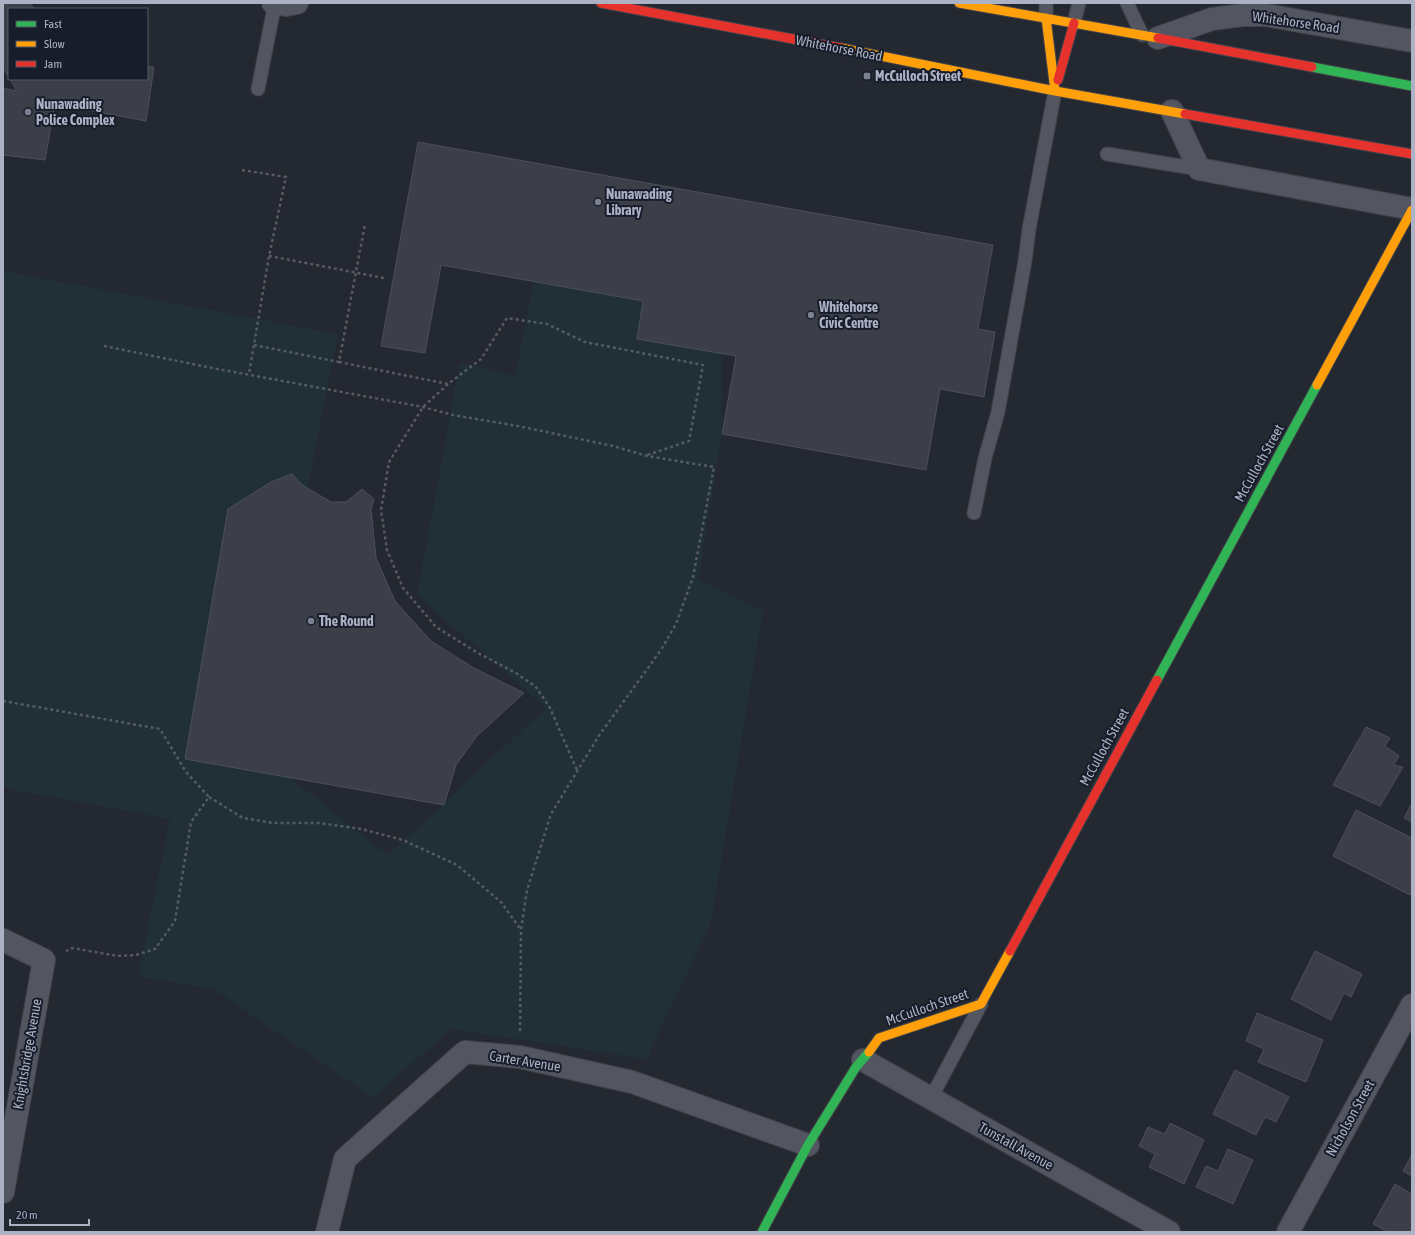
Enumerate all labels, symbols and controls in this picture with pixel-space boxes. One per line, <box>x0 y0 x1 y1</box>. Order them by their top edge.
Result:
legend <box>8 8 148 80</box>
street label: Whitehorse Road <box>1251 8 1341 36</box>
text: Fast <box>44 17 62 31</box>
street label: Whitehorse Road <box>794 32 884 64</box>
text: Slow <box>44 37 65 51</box>
text: Jam <box>44 57 62 71</box>
place label: McCulloch Street <box>875 68 961 84</box>
marker: McCulloch Street <box>862 71 872 81</box>
place label: Nunawading Police Complex <box>36 96 115 128</box>
marker: Nunawading Police Complex <box>23 107 33 117</box>
place label: Nunawading Library <box>606 186 673 218</box>
marker: Nunawading Library <box>593 197 603 207</box>
place label: Whitehorse Civic Centre <box>818 299 879 331</box>
marker: Whitehorse Civic Centre <box>806 310 816 320</box>
street label: McCulloch Street <box>1231 421 1287 505</box>
place label: The Round <box>319 613 374 629</box>
marker: The Round <box>306 616 316 626</box>
street label: McCulloch Street <box>1076 705 1132 789</box>
street label: McCulloch Street <box>884 985 970 1029</box>
street label: Knightsbridge Avenue <box>9 997 45 1111</box>
street label: Carter Avenue <box>488 1047 562 1075</box>
street label: Nicholson Street <box>1322 1077 1378 1159</box>
street label: Tunstall Avenue <box>976 1119 1056 1173</box>
scale bar <box>10 1201 89 1227</box>
text: 20 m <box>16 1208 38 1222</box>

